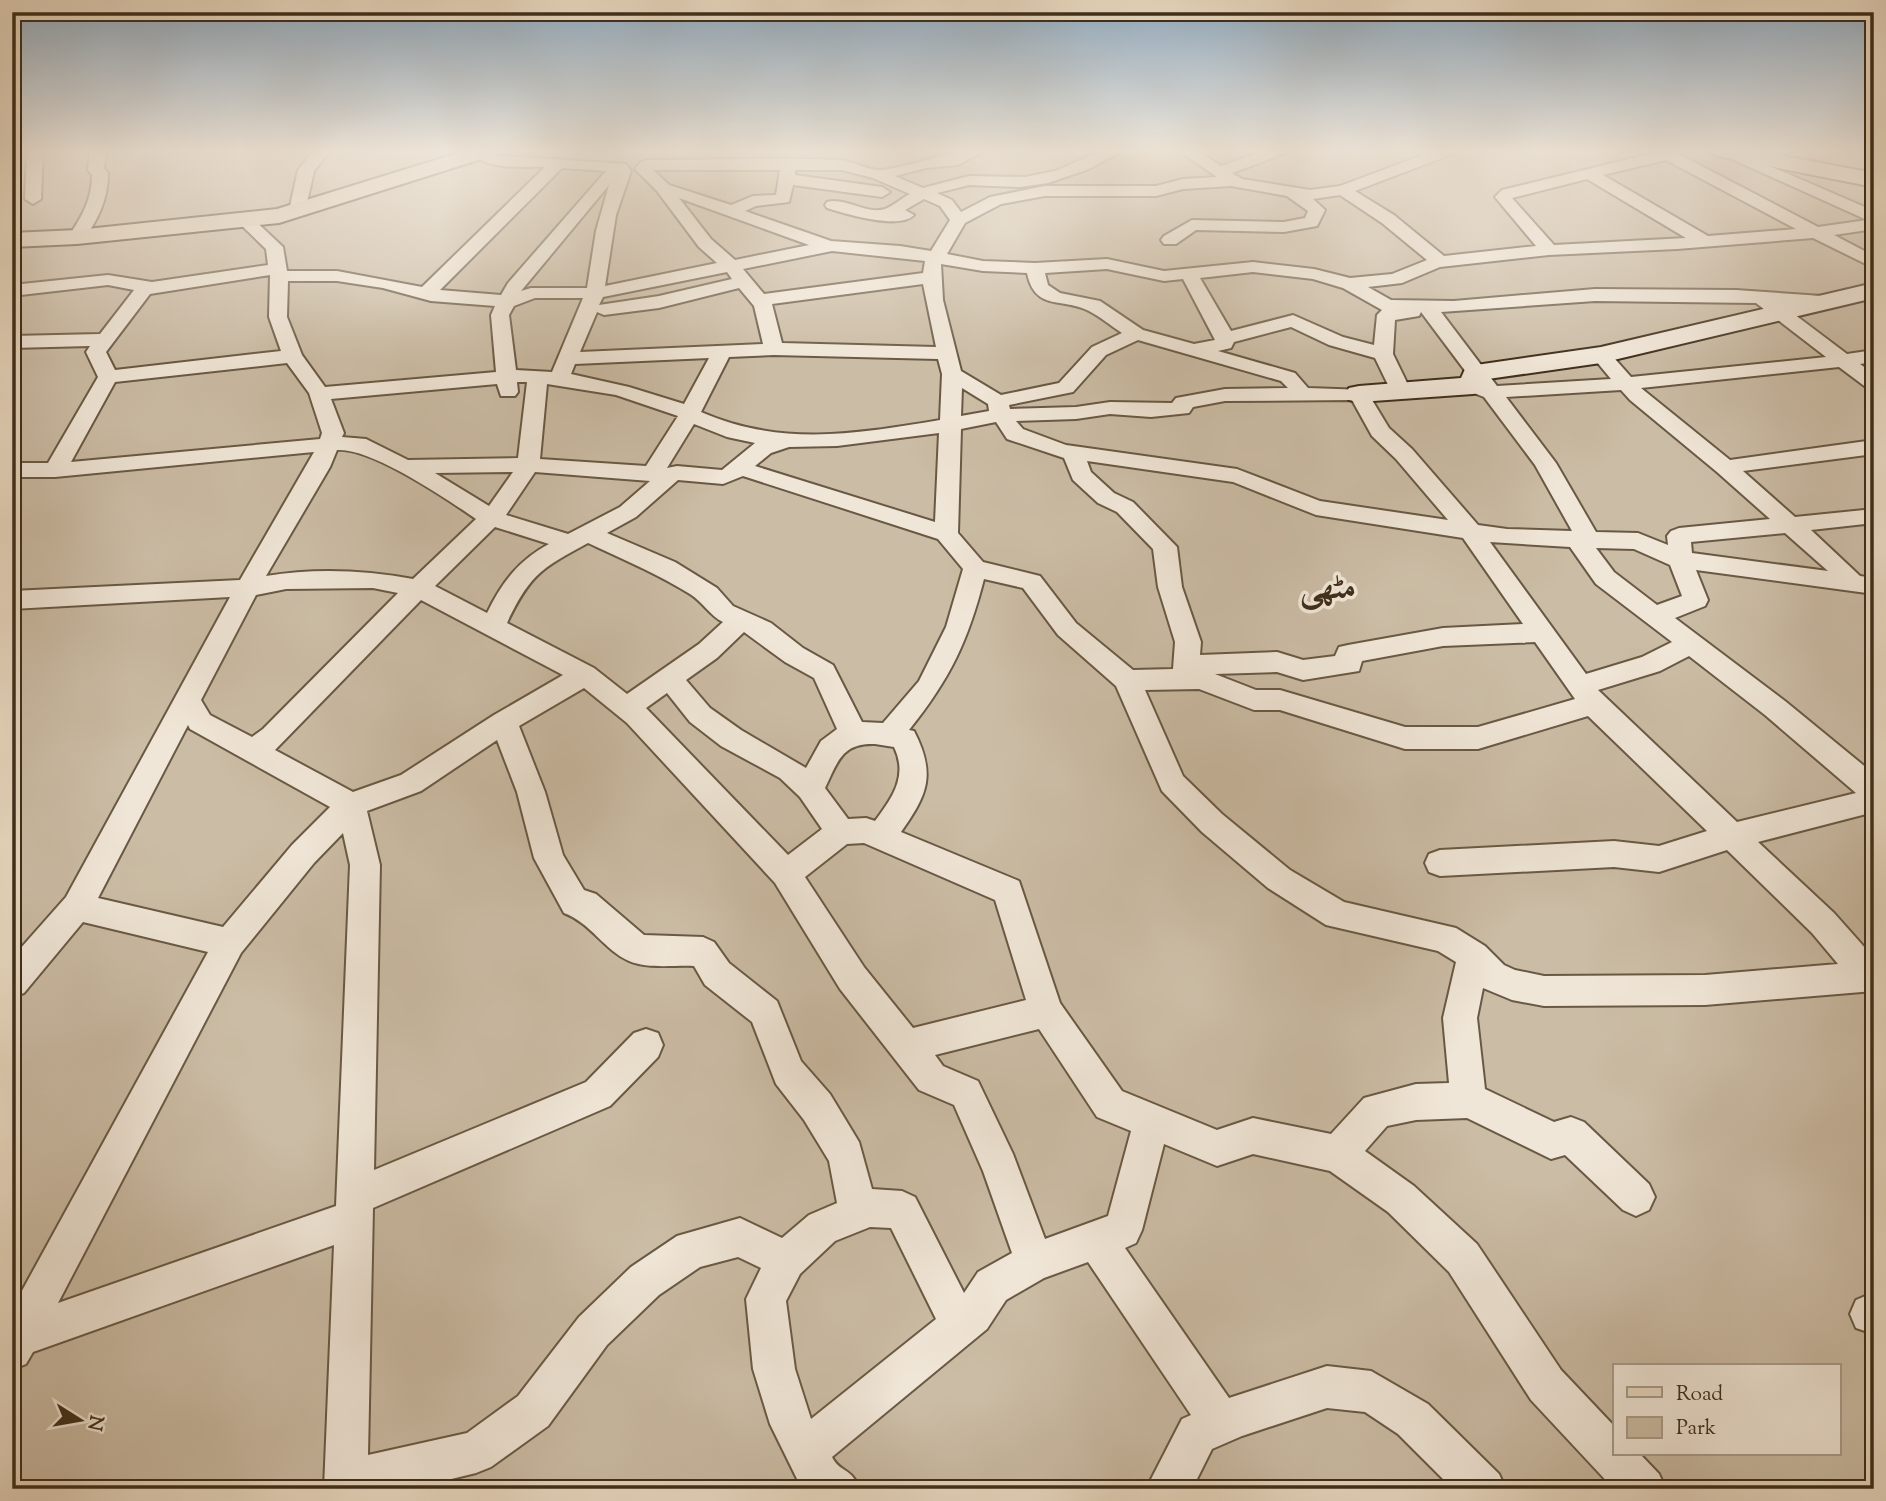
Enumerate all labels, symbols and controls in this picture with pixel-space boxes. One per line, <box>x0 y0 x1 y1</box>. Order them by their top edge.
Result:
district label: مٹھی <box>1300 563 1356 614</box>
legend <box>1613 1364 1840 1456</box>
text: Road <box>1676 1380 1723 1410</box>
north arrow <box>46 1386 116 1456</box>
text: N <box>80 1413 109 1433</box>
text: Park <box>1676 1414 1717 1444</box>

